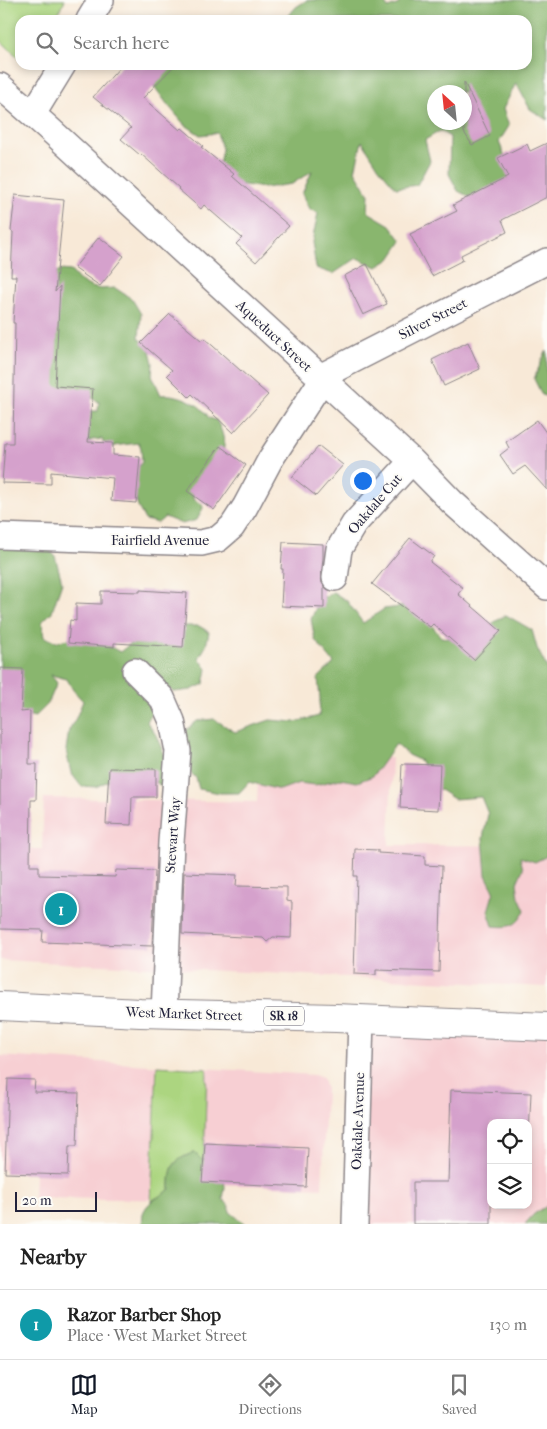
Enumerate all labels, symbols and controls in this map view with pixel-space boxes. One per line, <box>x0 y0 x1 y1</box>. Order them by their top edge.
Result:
search box <box>15 15 532 70</box>
icon: search <box>33 29 61 57</box>
text: Search here <box>73 32 169 54</box>
north arrow <box>427 85 472 130</box>
street label: Silver Street <box>396 294 470 344</box>
street label: Aqueduct Street <box>232 296 315 376</box>
your location <box>350 468 376 494</box>
street label: Oakdale Cut <box>344 470 406 538</box>
street label: Fairfield Avenue <box>111 532 209 549</box>
street label: Stewart Way <box>162 796 184 874</box>
pin: 1 <box>45 890 77 928</box>
street label: West Market Street <box>124 1003 243 1025</box>
road number: SR 18 <box>264 1006 304 1026</box>
street label: Oakdale Avenue <box>348 1072 368 1170</box>
map controls <box>487 1119 532 1209</box>
button: locate <box>487 1119 532 1164</box>
button: layers <box>487 1164 532 1209</box>
scale bar <box>15 1189 98 1212</box>
text: 20 m <box>22 1192 52 1209</box>
text: Nearby <box>20 1245 86 1269</box>
text: Razor Barber Shop <box>67 1304 221 1326</box>
text: 1 <box>33 1315 39 1334</box>
text: 130 m <box>489 1315 527 1334</box>
text: Place · West Market Street <box>67 1326 247 1345</box>
tab: Map <box>70 1371 98 1418</box>
tab: Directions <box>239 1371 302 1418</box>
tab: Saved <box>442 1371 477 1418</box>

